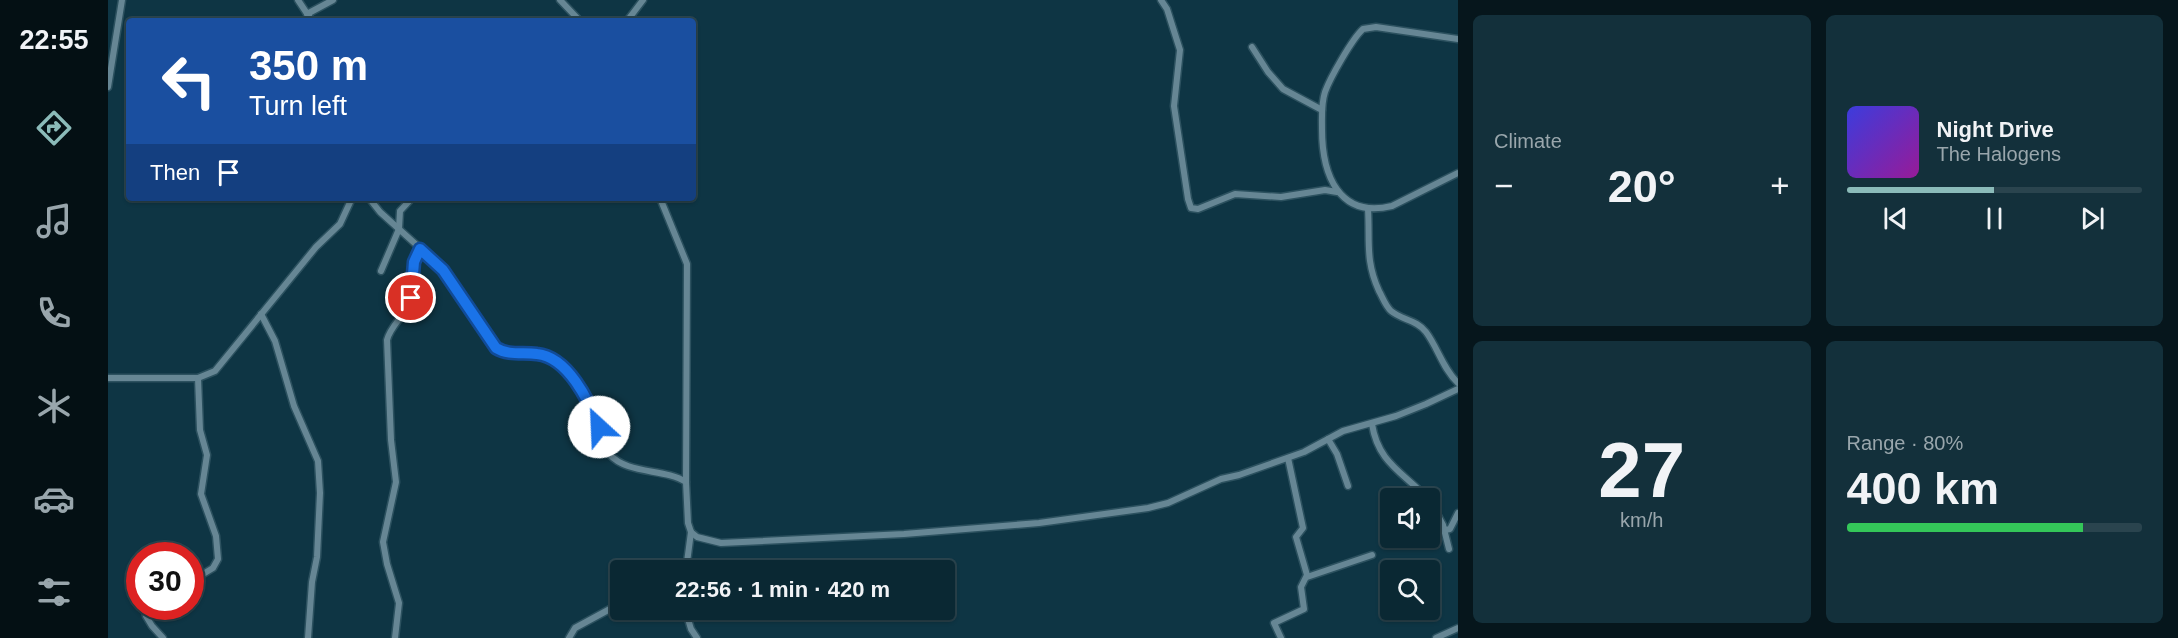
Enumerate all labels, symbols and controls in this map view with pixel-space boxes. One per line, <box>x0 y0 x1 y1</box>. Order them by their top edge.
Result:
text: 22:55 <box>19 25 89 55</box>
icon: left <box>150 42 228 120</box>
text: 350 m <box>249 42 368 89</box>
text: Turn left <box>249 91 347 121</box>
icon: directions <box>33 107 75 149</box>
text: Night Drive <box>1937 117 2054 142</box>
text: Climate <box>1494 130 1562 152</box>
text: The Halogens <box>1937 143 2061 165</box>
icon: arrive <box>212 156 245 189</box>
text: Then <box>150 160 200 185</box>
text: 20° <box>1608 161 1676 212</box>
text: − <box>1494 167 1513 204</box>
text: + <box>1770 167 1790 204</box>
icon: music <box>33 200 75 242</box>
icon: previous <box>1879 202 1912 235</box>
icon: pause <box>1978 202 2011 235</box>
icon: next <box>2076 202 2109 235</box>
pin <box>385 272 436 323</box>
icon: arrive <box>394 281 427 314</box>
icon: phone <box>33 292 75 334</box>
icon: climate <box>33 385 75 427</box>
position arrow <box>567 395 631 459</box>
text: 27 <box>1598 426 1685 514</box>
text: Range · 80% <box>1847 432 1963 454</box>
text: 400 km <box>1847 463 1999 514</box>
icon: car <box>33 478 75 520</box>
map controls <box>1380 488 1440 620</box>
button: sound <box>1380 488 1440 548</box>
text: km/h <box>1620 509 1663 531</box>
speed limit sign: 30 <box>126 542 204 620</box>
button: search <box>1380 560 1440 620</box>
icon: filters <box>33 571 75 613</box>
text: 22:56 · 1 min · 420 m <box>675 577 890 602</box>

